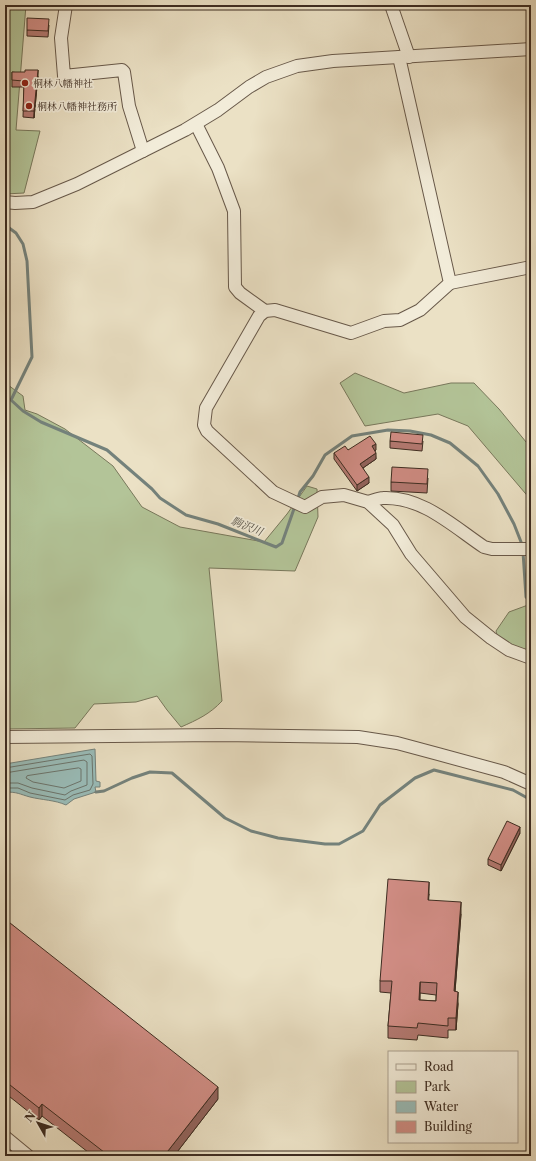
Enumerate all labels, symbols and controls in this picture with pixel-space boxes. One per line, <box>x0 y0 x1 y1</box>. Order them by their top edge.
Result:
place label: 桐林八幡神社 <box>33 77 93 90</box>
marker: 桐林八幡神社 <box>20 78 30 88</box>
place label: 桐林八幡神社務所 <box>37 100 117 113</box>
marker: 桐林八幡神社務所 <box>24 101 34 111</box>
water label: 駒沢川 <box>229 513 266 539</box>
legend <box>388 1051 518 1143</box>
text: Road <box>424 1059 454 1074</box>
text: Park <box>424 1079 451 1094</box>
text: Water <box>423 1099 458 1114</box>
north arrow <box>18 1103 58 1143</box>
text: N <box>22 1108 39 1125</box>
text: Building <box>424 1119 472 1134</box>

